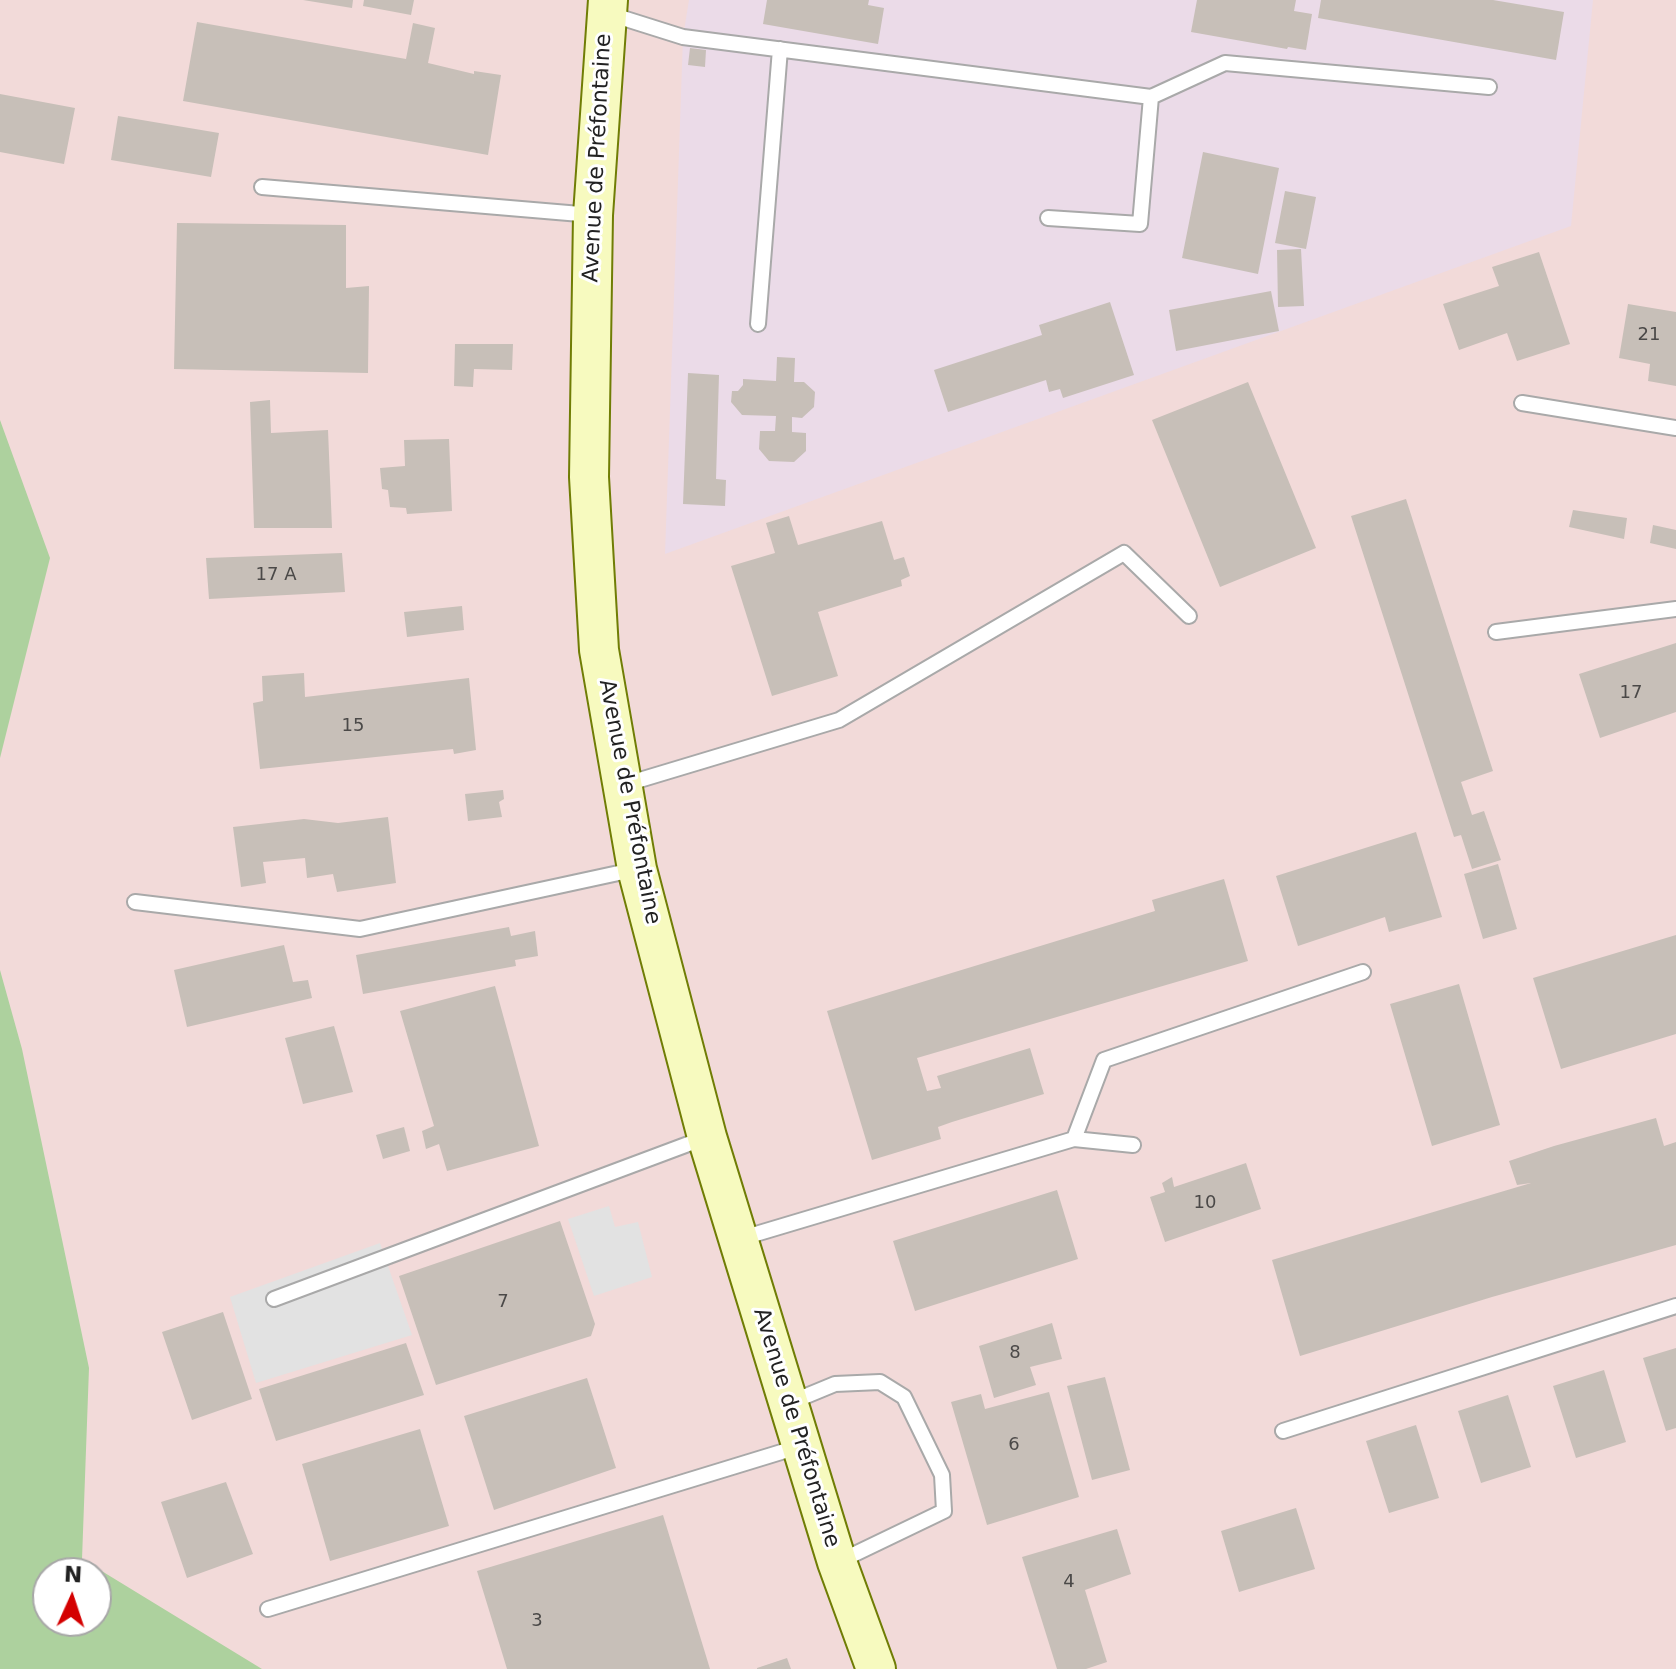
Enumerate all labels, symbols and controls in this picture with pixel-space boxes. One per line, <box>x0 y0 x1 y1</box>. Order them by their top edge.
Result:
street label: Avenue de Préfontaine <box>578 33 618 283</box>
house number: 21 <box>1638 324 1660 346</box>
house number: 17 A <box>256 564 296 586</box>
street label: Avenue de Préfontaine <box>592 677 666 927</box>
house number: 17 <box>1620 682 1642 704</box>
house number: 15 <box>342 715 364 737</box>
house number: 10 <box>1194 1192 1216 1214</box>
house number: 7 <box>497 1291 509 1313</box>
street label: Avenue de Préfontaine <box>747 1305 845 1551</box>
house number: 8 <box>1009 1342 1021 1364</box>
house number: 6 <box>1008 1434 1020 1456</box>
north arrow <box>32 1557 112 1637</box>
text: N <box>63 1562 83 1587</box>
house number: 4 <box>1063 1571 1075 1593</box>
house number: 3 <box>531 1610 543 1632</box>

